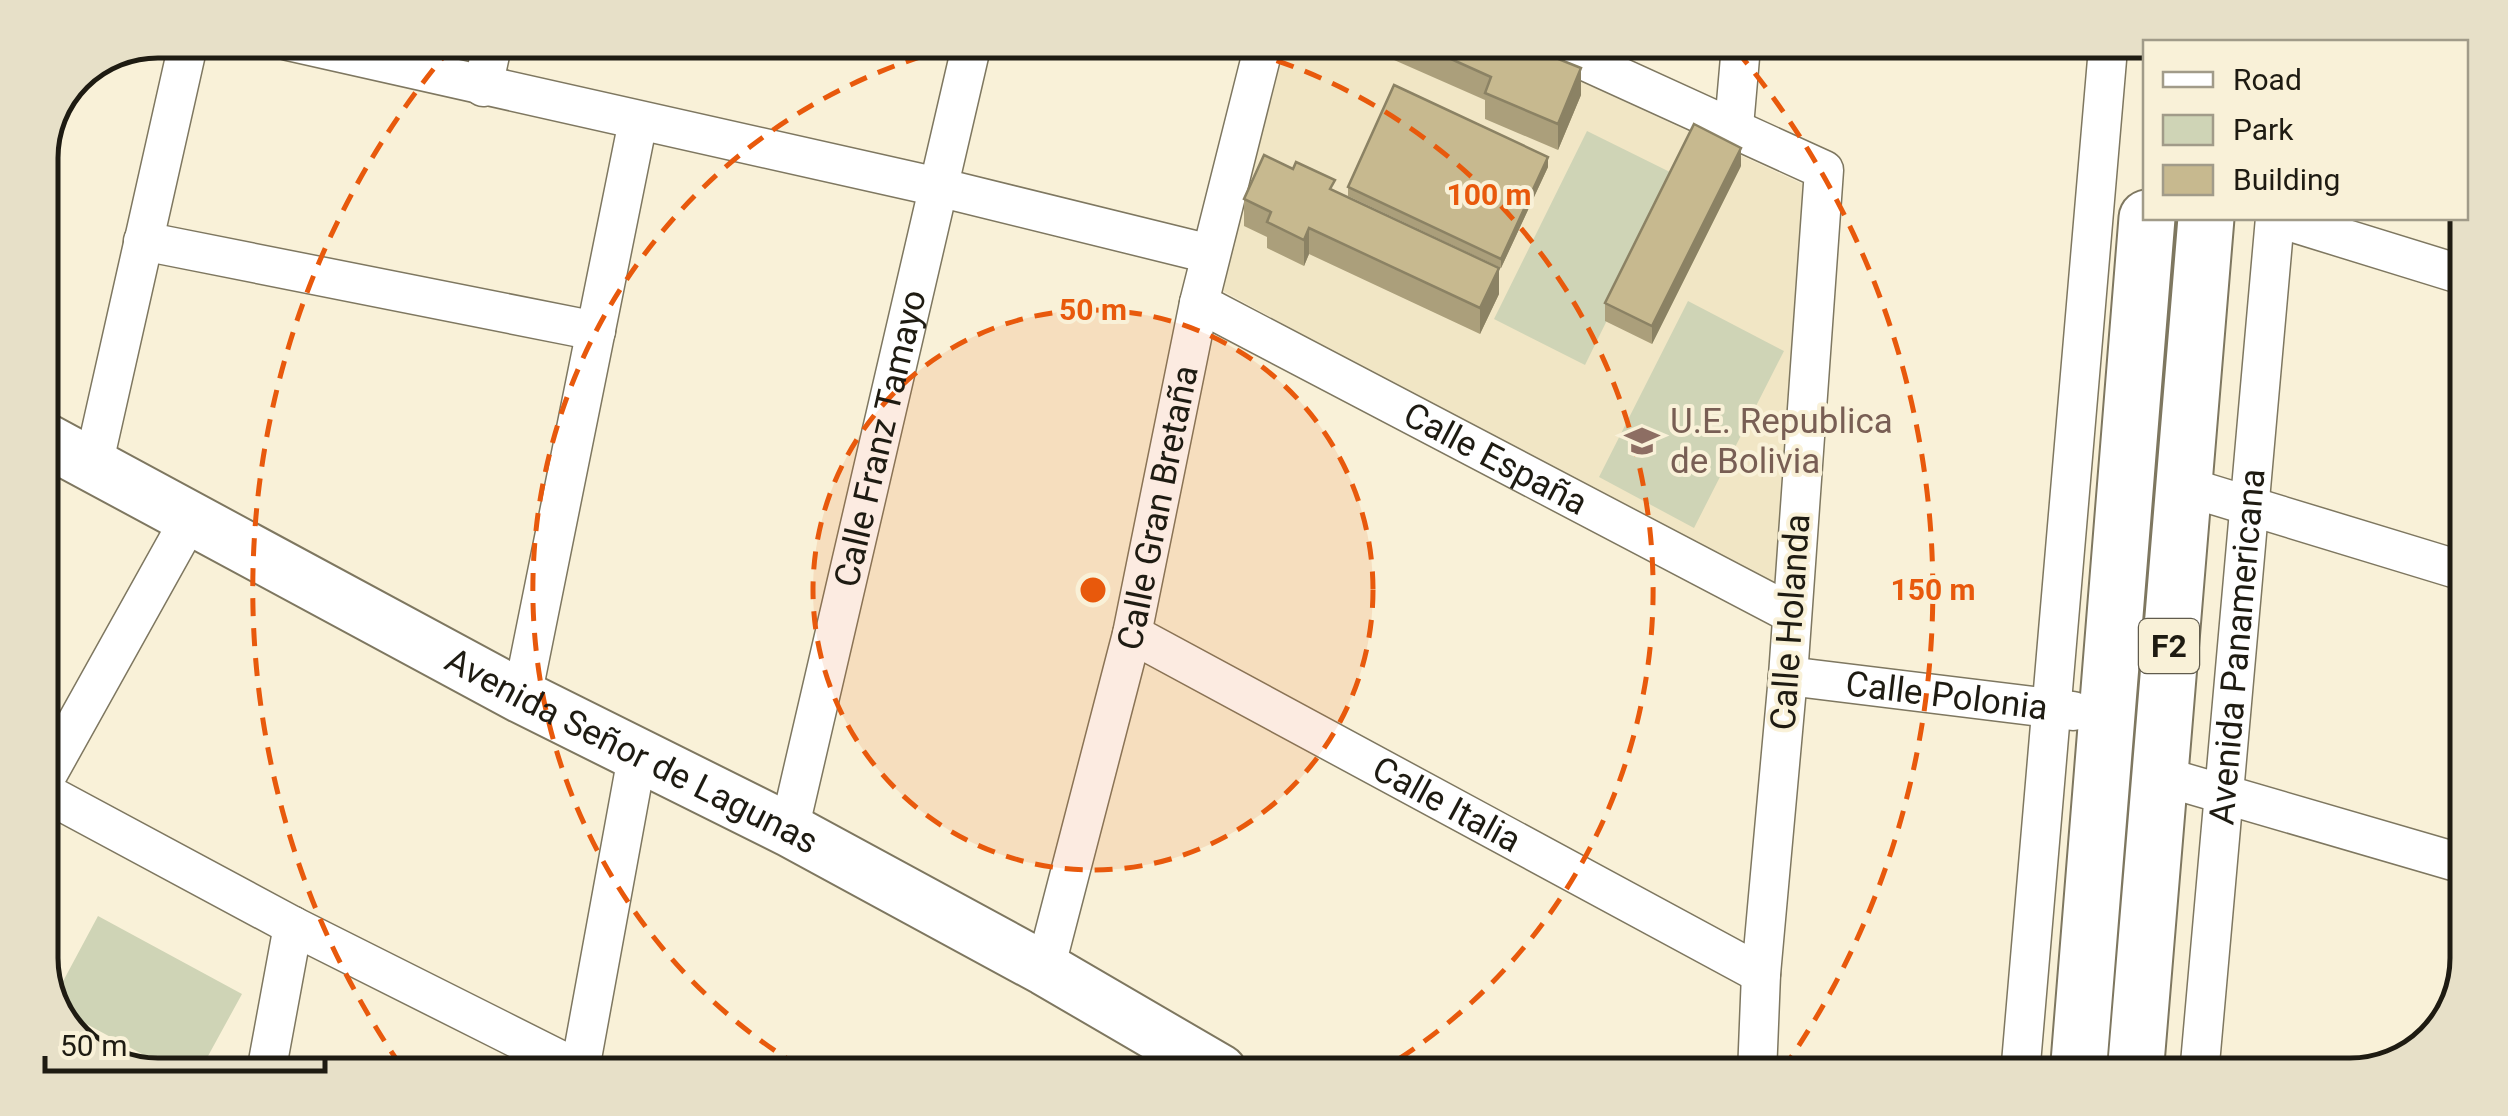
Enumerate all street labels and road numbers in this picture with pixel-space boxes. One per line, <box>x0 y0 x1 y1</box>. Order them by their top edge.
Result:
street label: Calle Franz Tamayo <box>826 286 935 591</box>
street label: Calle Gran Bretaña <box>1109 362 1207 654</box>
street label: Calle España <box>1397 394 1594 524</box>
street label: Avenida Panamericana <box>2201 467 2274 827</box>
street label: Calle Holanda <box>1762 513 1819 732</box>
road number: F2 <box>2139 619 2199 673</box>
street label: Avenida Señor de Lagunas <box>438 640 825 863</box>
street label: Calle Polonia <box>1843 663 2050 729</box>
street label: Calle Italia <box>1366 748 1528 861</box>

